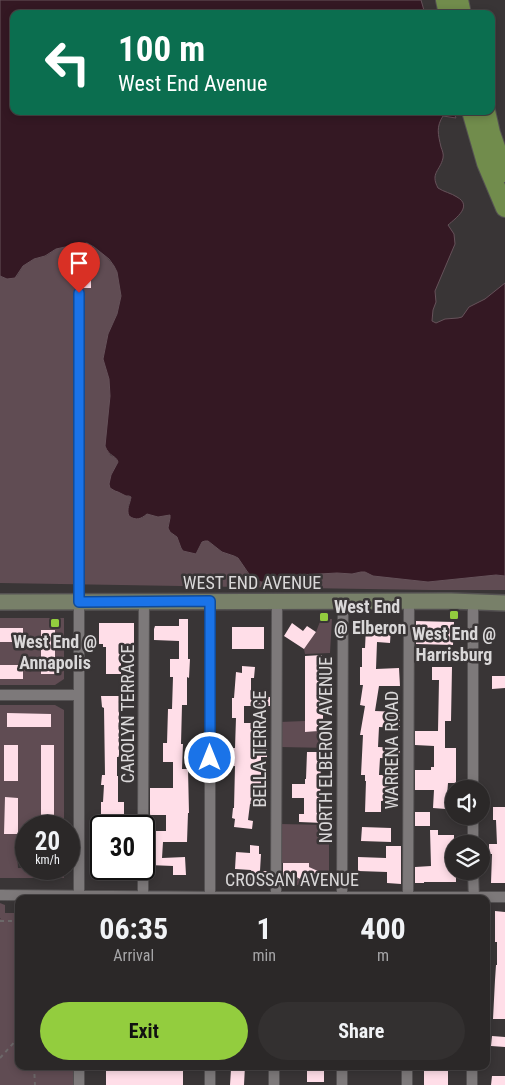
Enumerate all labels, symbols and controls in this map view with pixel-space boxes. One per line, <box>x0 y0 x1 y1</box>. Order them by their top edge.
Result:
text: 100 m <box>118 29 205 70</box>
icon: left <box>35 30 100 95</box>
text: West End Avenue <box>118 71 267 96</box>
pin <box>58 242 100 293</box>
icon: arrive <box>65 249 93 277</box>
street label: WEST END AVENUE <box>183 572 321 593</box>
place label: West End @ Elberon <box>334 596 406 638</box>
marker: West End @ Harrisburg <box>448 609 460 621</box>
marker: West End @ Elberon <box>318 611 330 623</box>
marker: West End @ Annapolis <box>49 617 61 629</box>
place label: West End @ Harrisburg <box>412 623 496 665</box>
place label: West End @ Annapolis <box>13 631 97 673</box>
street label: CAROLYN TERRACE <box>117 645 138 783</box>
street label: NORTH ELBERON AVENUE <box>315 657 336 843</box>
street label: BELLA TERRACE <box>249 690 270 808</box>
street label: WARRENA ROAD <box>381 691 402 809</box>
position arrow <box>183 731 235 783</box>
map controls <box>445 780 490 880</box>
button: sound <box>445 780 490 825</box>
speed limit sign: 30 <box>90 815 155 880</box>
text: 20 <box>35 827 60 856</box>
button: layers <box>445 835 490 880</box>
text: km/h <box>35 853 60 867</box>
street label: CROSSAN AVENUE <box>225 869 359 890</box>
text: 06:35 <box>99 911 168 946</box>
text: 1 <box>257 911 272 946</box>
text: 400 <box>360 911 406 946</box>
text: Arrival <box>113 946 154 965</box>
text: min <box>252 946 276 965</box>
text: m <box>377 946 389 965</box>
button: Exit <box>40 1002 248 1060</box>
button: Share <box>258 1002 465 1060</box>

